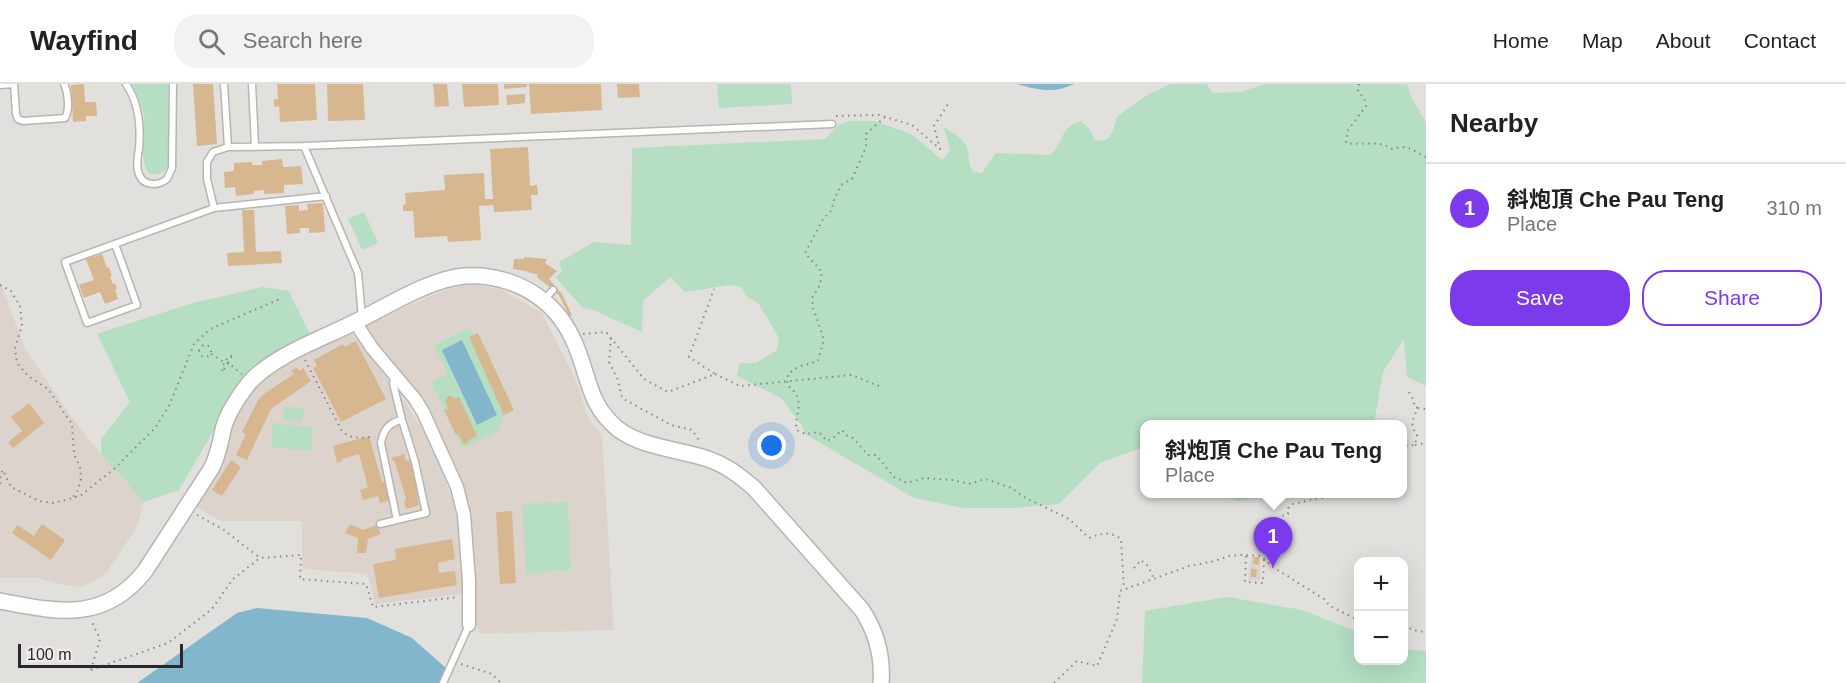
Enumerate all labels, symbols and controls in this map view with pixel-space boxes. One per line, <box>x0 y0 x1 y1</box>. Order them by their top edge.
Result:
search box <box>174 14 594 68</box>
text: Wayfind <box>30 25 138 56</box>
icon: search <box>195 25 228 58</box>
text: Search here <box>243 28 363 53</box>
text: Home <box>1493 29 1549 52</box>
text: Map <box>1582 29 1623 52</box>
text: About <box>1656 29 1711 52</box>
text: Contact <box>1744 29 1816 52</box>
text: Nearby <box>1450 108 1538 138</box>
text: 斜炮頂 Che Pau Teng <box>1507 187 1724 212</box>
text: 1 <box>1464 197 1475 219</box>
text: 310 m <box>1766 197 1822 219</box>
text: Place <box>1507 213 1557 235</box>
button: Save <box>1450 270 1630 326</box>
button: Share <box>1642 270 1822 326</box>
popup <box>1140 420 1407 498</box>
your location <box>757 431 786 460</box>
text: 斜炮頂 Che Pau Teng <box>1165 438 1382 463</box>
text: Place <box>1165 464 1215 486</box>
pin: 1 <box>1254 518 1292 567</box>
map controls <box>1354 557 1408 665</box>
button: + <box>1354 557 1408 611</box>
button: − <box>1354 611 1408 665</box>
scale bar <box>18 641 183 668</box>
text: 100 m <box>27 646 71 663</box>

